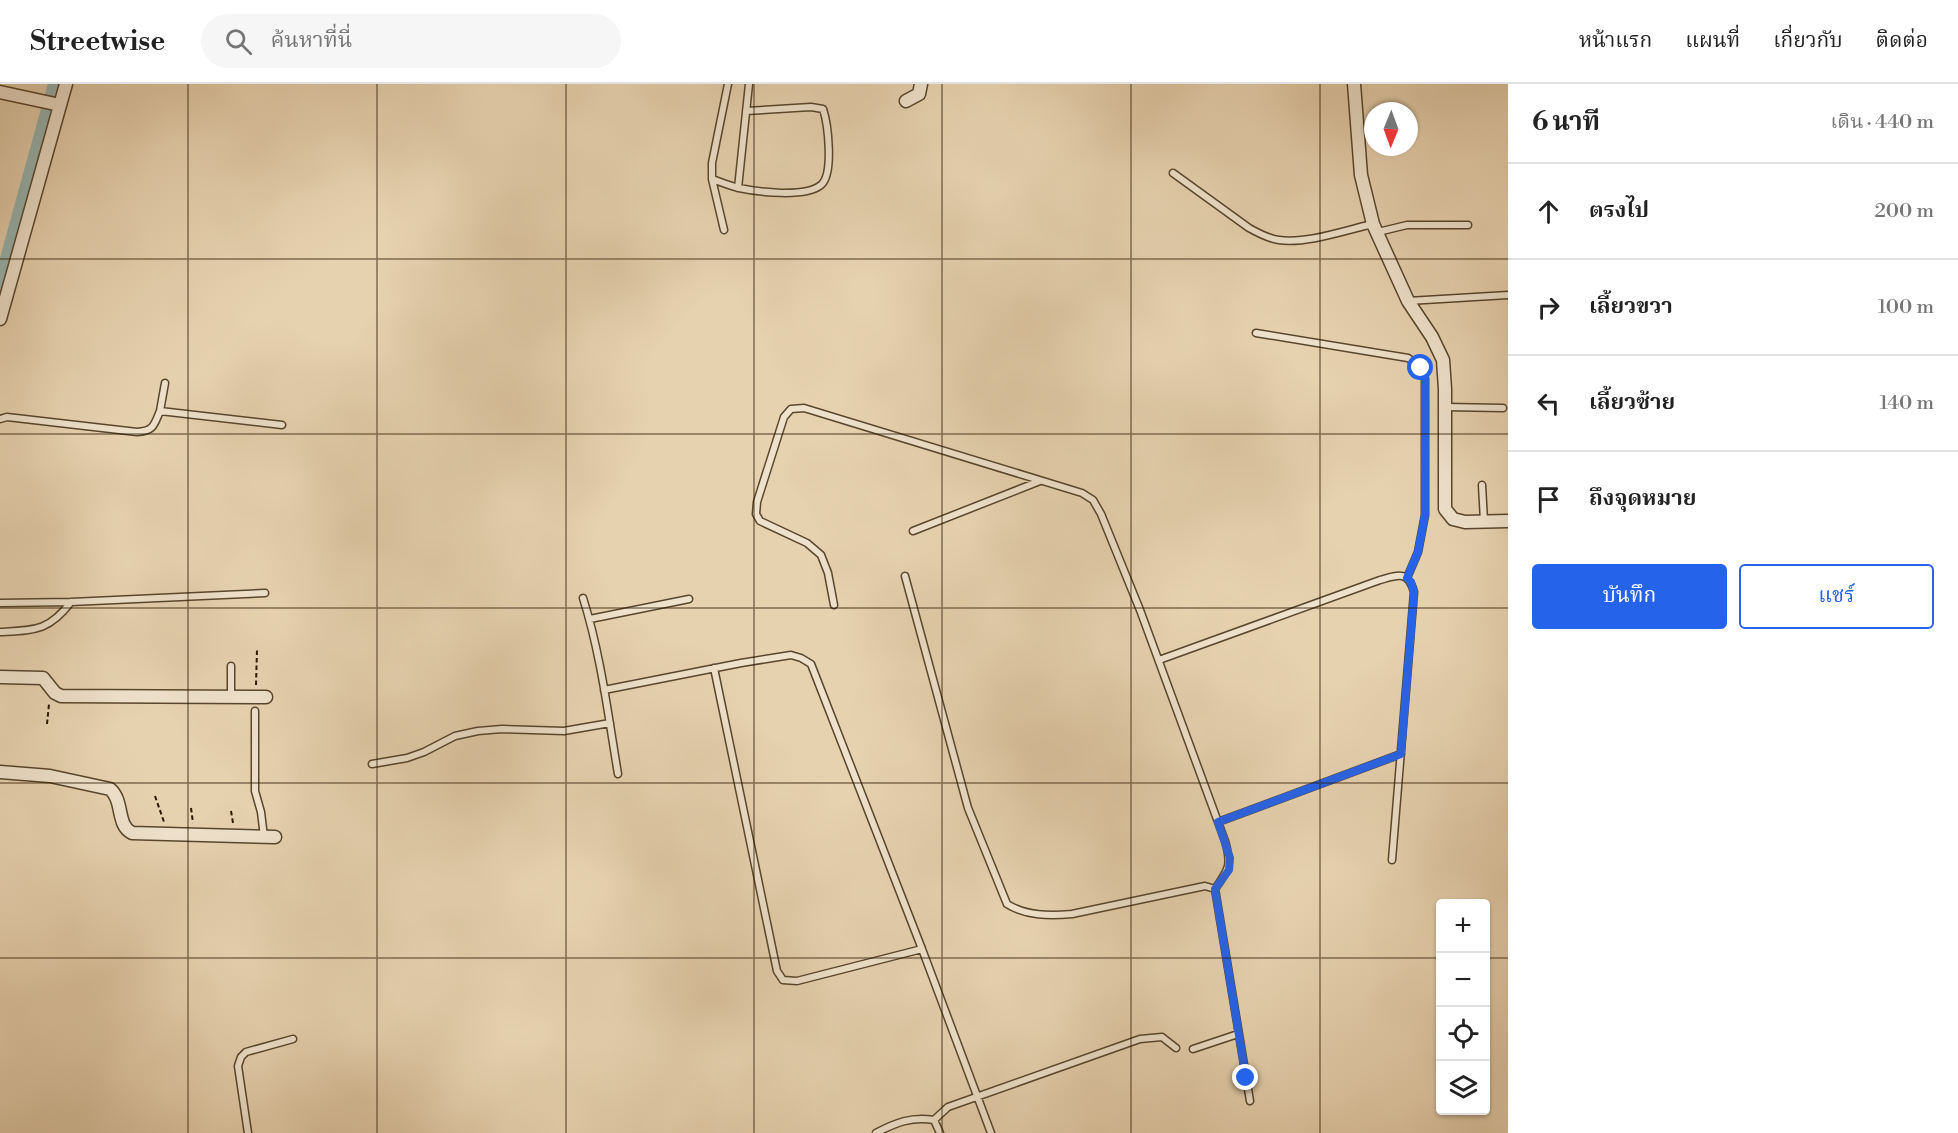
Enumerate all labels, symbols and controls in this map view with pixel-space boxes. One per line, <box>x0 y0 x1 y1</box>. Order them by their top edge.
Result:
search box <box>201 14 621 68</box>
text: Streetwise <box>30 24 165 59</box>
icon: search <box>222 25 255 58</box>
text: ค้นหาที่นี่ <box>270 27 352 54</box>
text: หน้าแรก <box>1579 28 1652 54</box>
text: แผนที่ <box>1685 28 1740 54</box>
text: เกี่ยวกับ <box>1773 28 1843 54</box>
text: ติดต่อ <box>1876 28 1928 54</box>
north arrow <box>1364 102 1418 156</box>
text: 6 นาที <box>1532 106 1600 138</box>
text: เดิน · 440 m <box>1831 110 1934 135</box>
icon: ahead <box>1532 195 1565 228</box>
text: ตรงไป <box>1589 197 1649 224</box>
text: 200 m <box>1874 199 1934 224</box>
icon: right <box>1532 291 1565 324</box>
text: เลี้ยวขวา <box>1589 293 1673 320</box>
text: 100 m <box>1878 295 1934 320</box>
route start <box>1407 354 1433 380</box>
icon: left <box>1532 387 1565 420</box>
text: เลี้ยวซ้าย <box>1589 389 1675 416</box>
text: 140 m <box>1879 391 1934 416</box>
icon: arrive <box>1532 483 1565 516</box>
text: ถึงจุดหมาย <box>1589 485 1696 512</box>
button: บันทึก <box>1532 564 1727 629</box>
button: แชร์ <box>1739 564 1934 629</box>
map controls <box>1436 899 1490 1115</box>
button: + <box>1436 899 1490 953</box>
button: − <box>1436 953 1490 1007</box>
button: locate <box>1436 1007 1490 1061</box>
button: layers <box>1436 1061 1490 1115</box>
route end <box>1232 1064 1258 1090</box>

